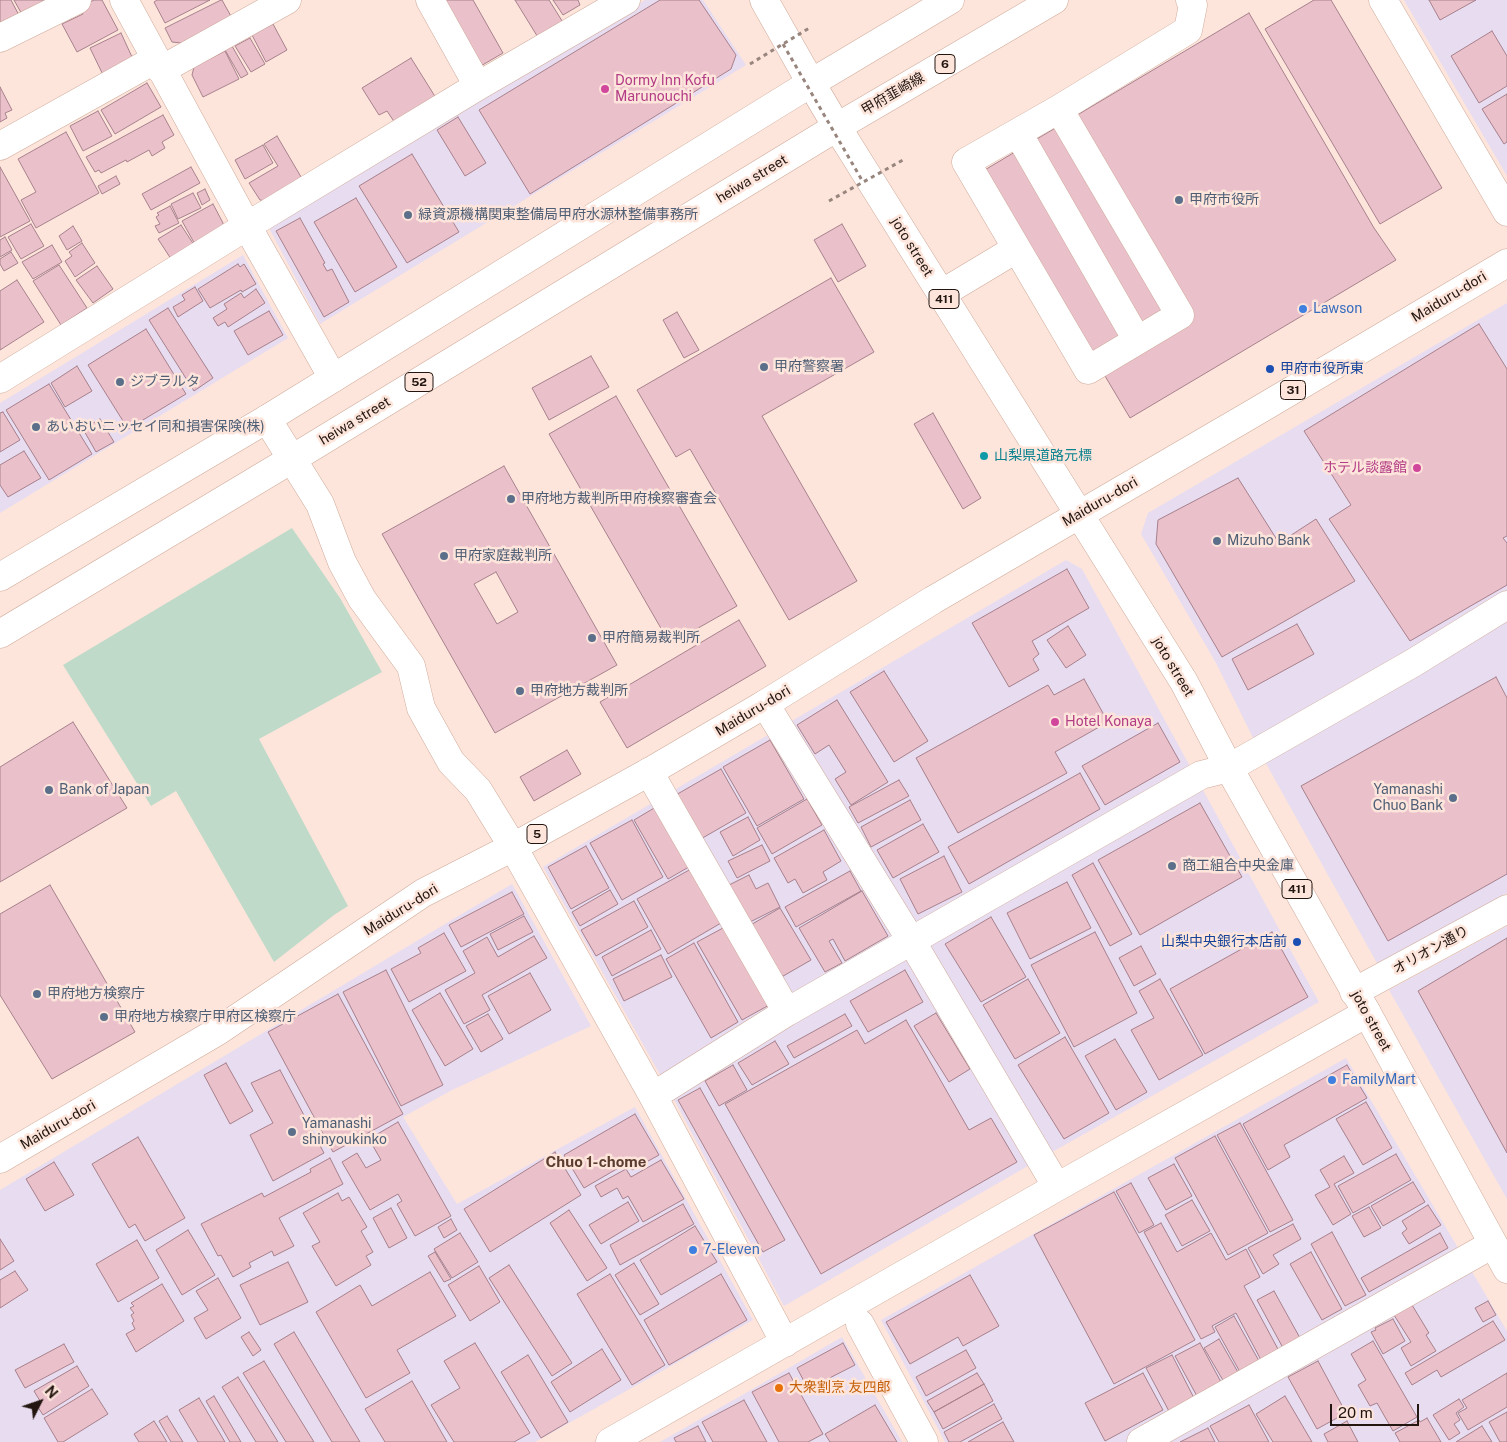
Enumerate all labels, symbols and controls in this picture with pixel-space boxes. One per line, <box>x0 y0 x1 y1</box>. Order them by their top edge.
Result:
road number: 6 <box>935 54 955 74</box>
street label: 甲府韮崎線 <box>858 69 928 119</box>
place label: Dormy Inn Kofu Marunouchi <box>615 73 715 105</box>
marker: Dormy Inn Kofu Marunouchi <box>599 83 611 95</box>
street label: heiwa street <box>713 151 791 207</box>
place label: 甲府市役所 <box>1189 192 1259 208</box>
marker: 甲府市役所 <box>1173 194 1185 206</box>
place label: 緑資源機構関東整備局甲府水源林整備事務所 <box>418 207 698 223</box>
marker: 緑資源機構関東整備局甲府水源林整備事務所 <box>402 209 414 221</box>
street label: joto street <box>887 214 937 280</box>
street label: Maiduru-dori <box>1409 268 1489 326</box>
road number: 411 <box>929 290 959 308</box>
place label: Lawson <box>1313 301 1362 317</box>
marker: Lawson <box>1297 303 1309 315</box>
place label: 甲府警察署 <box>774 359 844 375</box>
marker: 甲府警察署 <box>758 361 770 373</box>
place label: 甲府市役所東 <box>1280 361 1364 377</box>
marker: 甲府市役所東 <box>1264 363 1276 375</box>
road number: 52 <box>405 372 433 392</box>
place label: ジブラルタ <box>130 374 200 390</box>
marker: ジブラルタ <box>114 376 126 388</box>
road number: 31 <box>1280 380 1306 400</box>
street label: heiwa street <box>316 393 394 449</box>
place label: あいおいニッセイ同和損害保険(株) <box>46 419 265 435</box>
marker: あいおいニッセイ同和損害保険(株) <box>30 421 42 433</box>
place label: 山梨県道路元標 <box>994 448 1092 464</box>
marker: 山梨県道路元標 <box>978 450 990 462</box>
place label: ホテル談露館 <box>1323 460 1407 476</box>
marker: ホテル談露館 <box>1411 462 1423 474</box>
street label: Maiduru-dori <box>1059 474 1141 530</box>
place label: 甲府地方裁判所甲府検察審査会 <box>521 491 717 507</box>
marker: 甲府地方裁判所甲府検察審査会 <box>505 493 517 505</box>
place label: Mizuho Bank <box>1227 533 1310 549</box>
marker: Mizuho Bank <box>1211 535 1223 547</box>
place label: 甲府家庭裁判所 <box>454 548 552 564</box>
marker: 甲府家庭裁判所 <box>438 550 450 562</box>
place label: 甲府簡易裁判所 <box>602 630 700 646</box>
marker: 甲府簡易裁判所 <box>586 632 598 644</box>
street label: joto street <box>1149 634 1197 700</box>
street label: Maiduru-dori <box>713 682 793 740</box>
place label: 甲府地方裁判所 <box>530 683 628 699</box>
marker: 甲府地方裁判所 <box>514 685 526 697</box>
place label: Hotel Konaya <box>1065 714 1152 730</box>
marker: Hotel Konaya <box>1049 716 1061 728</box>
place label: Bank of Japan <box>59 782 149 798</box>
place label: Yamanashi Chuo Bank <box>1373 782 1443 814</box>
marker: Bank of Japan <box>43 784 55 796</box>
marker: Yamanashi Chuo Bank <box>1447 792 1459 804</box>
road number: 5 <box>527 824 547 844</box>
place label: 商工組合中央金庫 <box>1182 858 1294 874</box>
marker: 商工組合中央金庫 <box>1166 860 1178 872</box>
road number: 411 <box>1282 880 1312 899</box>
street label: Maiduru-dori <box>361 881 441 939</box>
street label: オリオン通り <box>1390 922 1472 978</box>
place label: 山梨中央銀行本店前 <box>1161 934 1287 950</box>
marker: 山梨中央銀行本店前 <box>1291 936 1303 948</box>
place label: 甲府地方検察庁 <box>47 986 145 1002</box>
marker: 甲府地方検察庁 <box>31 988 43 1000</box>
street label: joto street <box>1348 988 1394 1054</box>
place label: 甲府地方検察庁甲府区検察庁 <box>114 1009 296 1025</box>
marker: 甲府地方検察庁甲府区検察庁 <box>98 1011 110 1023</box>
place label: FamilyMart <box>1342 1072 1416 1088</box>
marker: FamilyMart <box>1326 1074 1338 1086</box>
street label: Maiduru-dori <box>17 1097 99 1153</box>
place label: Yamanashi shinyoukinko <box>302 1116 387 1148</box>
marker: Yamanashi shinyoukinko <box>286 1126 298 1138</box>
district label: Chuo 1-chome <box>546 1153 646 1171</box>
place label: 7-Eleven <box>703 1242 760 1258</box>
marker: 7-Eleven <box>687 1244 699 1256</box>
north arrow <box>15 1377 65 1427</box>
place label: 大衆割烹 友四郎 <box>789 1380 890 1396</box>
marker: 大衆割烹 友四郎 <box>773 1382 785 1394</box>
text: N <box>42 1383 61 1402</box>
scale bar <box>1332 1394 1421 1426</box>
text: 20 m <box>1338 1404 1373 1421</box>

